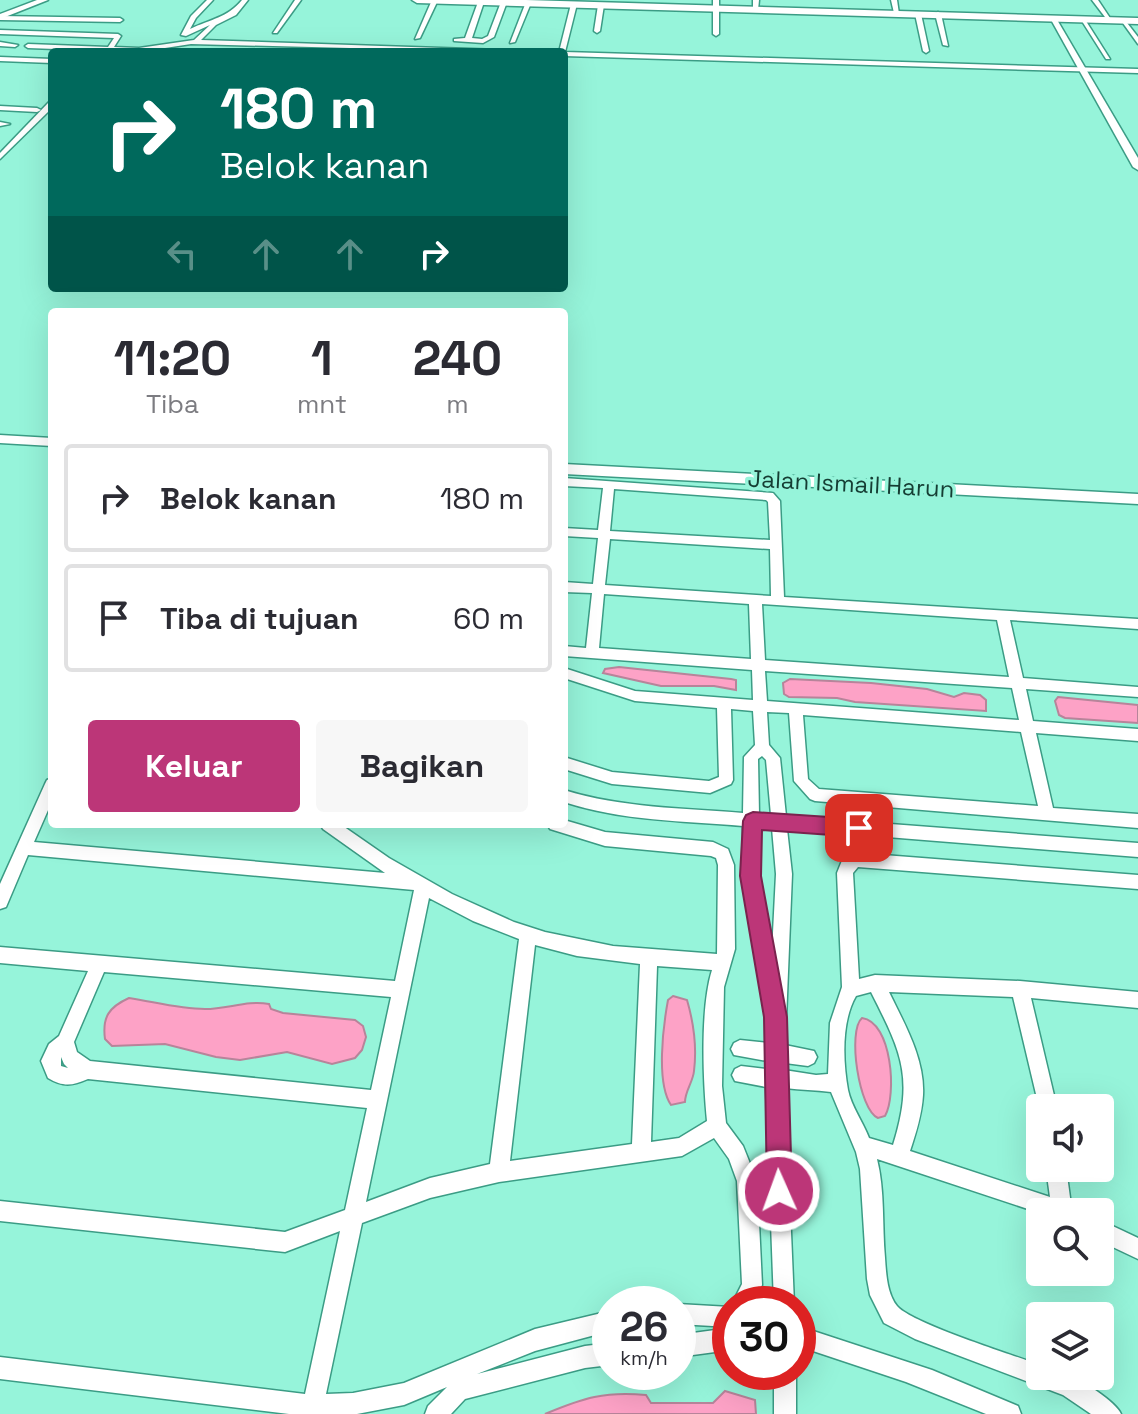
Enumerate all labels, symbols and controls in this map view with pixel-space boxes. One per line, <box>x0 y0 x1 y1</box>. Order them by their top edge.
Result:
text: 180 m <box>220 73 377 144</box>
icon: right <box>88 80 192 184</box>
text: Belok kanan <box>220 143 429 189</box>
icon: left <box>160 232 204 276</box>
icon: ahead <box>244 232 288 276</box>
icon: ahead <box>328 232 372 276</box>
icon: right <box>412 232 456 276</box>
text: 11:20 <box>114 328 231 389</box>
text: 1 <box>311 328 333 389</box>
text: 240 <box>413 328 502 389</box>
text: Tiba <box>146 387 199 421</box>
text: mnt <box>297 387 347 421</box>
text: m <box>446 387 469 421</box>
street label: Jalan Ismail Harun <box>747 463 955 504</box>
icon: right <box>92 476 136 520</box>
text: Belok kanan <box>160 479 336 518</box>
text: 180 m <box>440 479 524 518</box>
icon: arrive <box>92 596 136 640</box>
text: Tiba di tujuan <box>160 599 359 638</box>
text: 60 m <box>453 599 524 638</box>
button: Keluar <box>88 720 300 812</box>
button: Bagikan <box>316 720 528 812</box>
pin <box>825 794 893 862</box>
icon: arrive <box>837 806 881 850</box>
map controls <box>1026 1094 1114 1390</box>
button: sound <box>1026 1094 1114 1182</box>
position arrow <box>737 1149 821 1233</box>
button: search <box>1026 1198 1114 1286</box>
speed limit sign: 30 <box>712 1286 816 1390</box>
text: 26 <box>620 1302 668 1353</box>
button: layers <box>1026 1302 1114 1390</box>
text: km/h <box>620 1345 668 1371</box>

